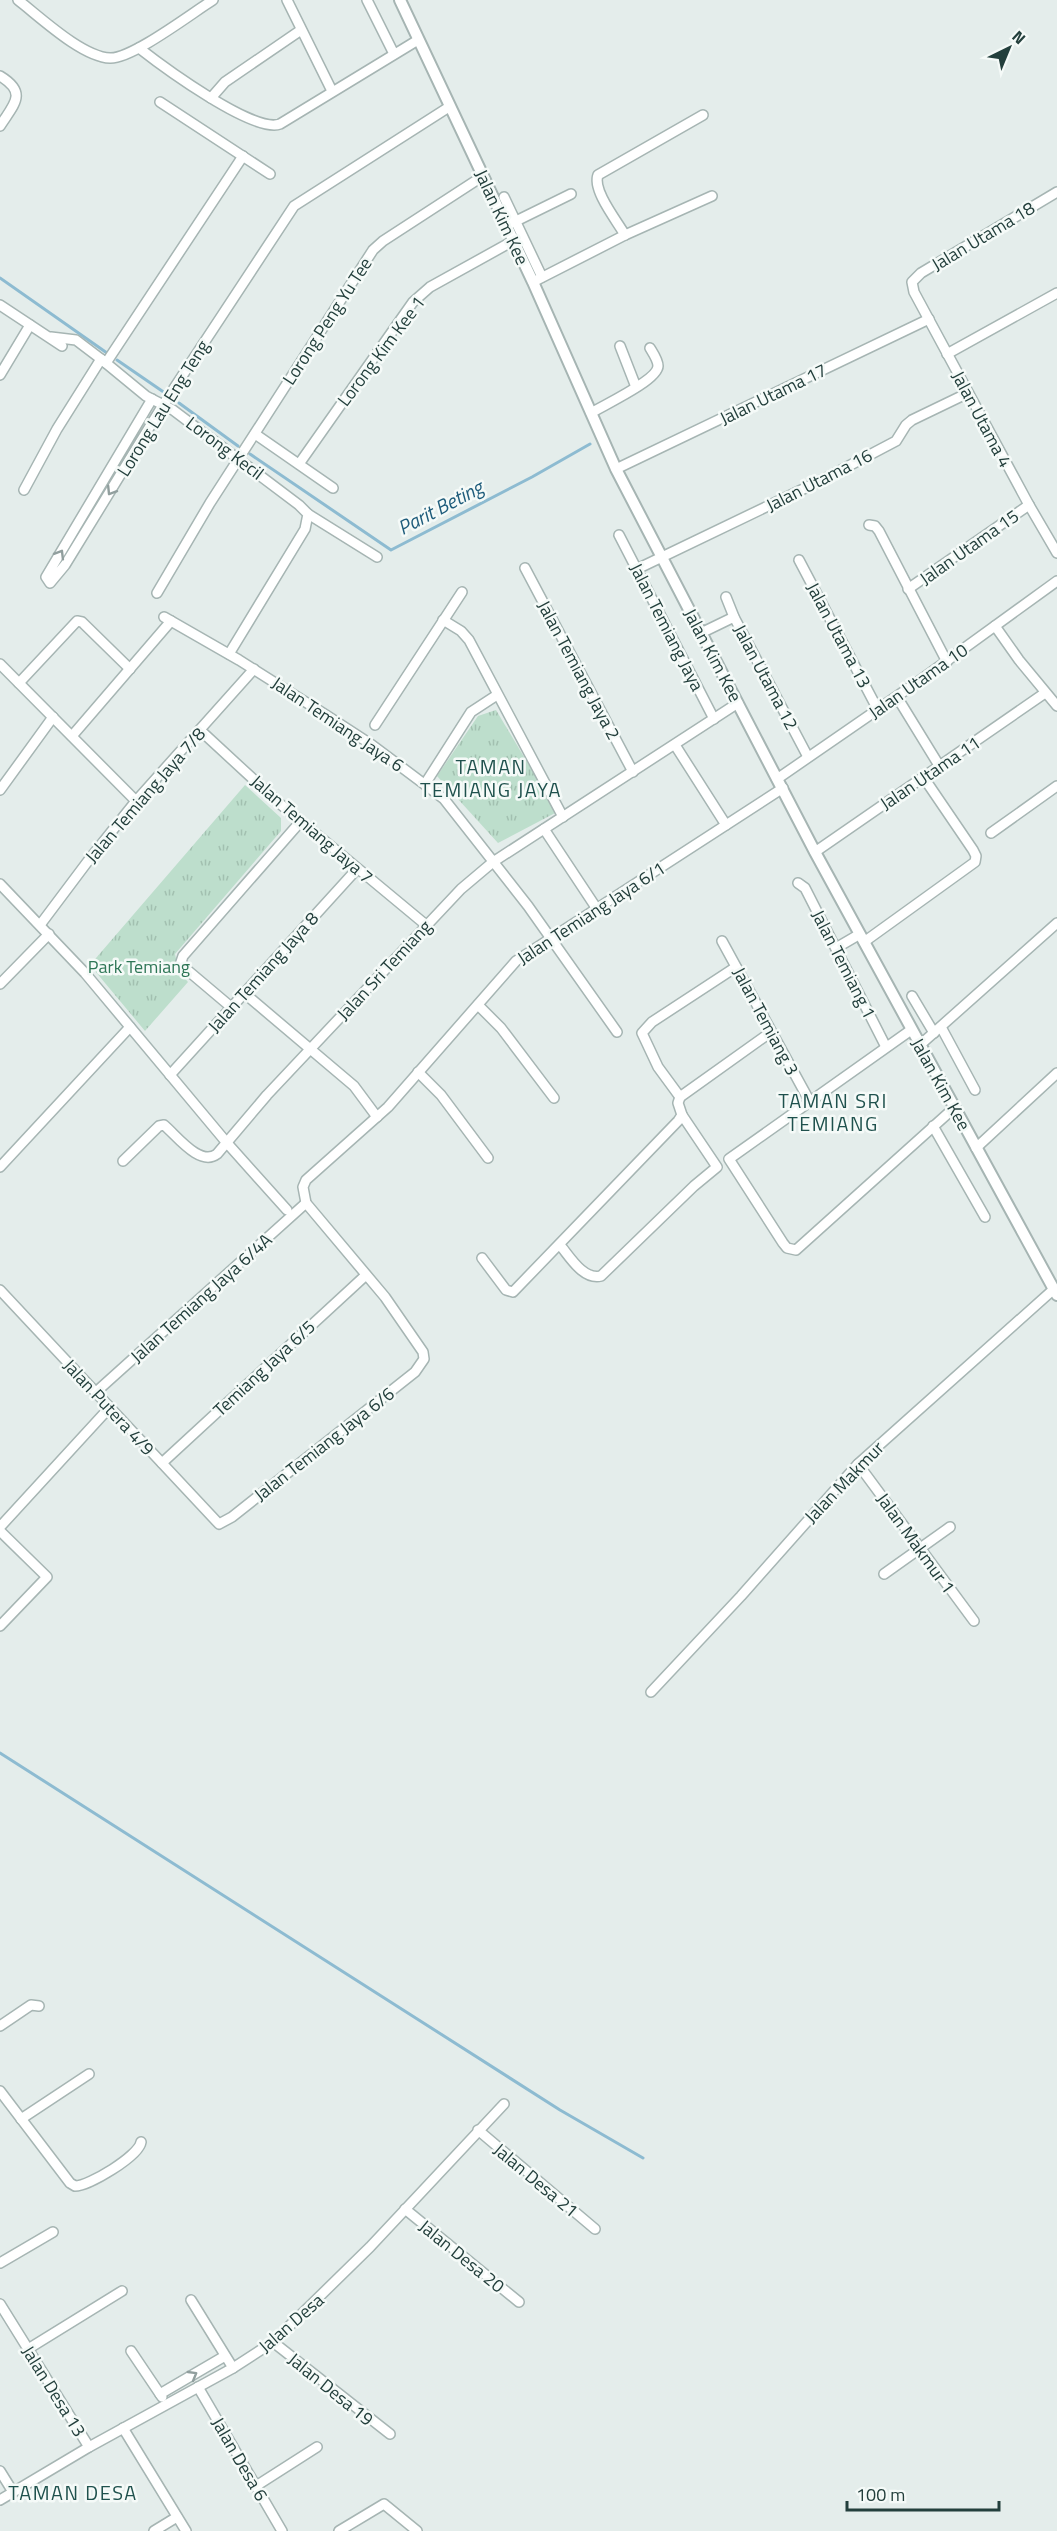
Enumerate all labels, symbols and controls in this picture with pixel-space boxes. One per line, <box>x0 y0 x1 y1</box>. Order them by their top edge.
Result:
north arrow <box>979 18 1039 78</box>
text: N <box>1007 24 1031 50</box>
street label: Jalan Kim Kee <box>468 165 536 269</box>
street label: Jalan Utama 18 <box>926 195 1040 277</box>
street label: Lorong Peng Yu Tee <box>276 252 378 390</box>
street label: Lorong Kim Kee 1 <box>331 290 431 412</box>
street label: Lorong Lau Eng Teng <box>110 335 216 481</box>
street label: Jalan Utama 17 <box>715 356 831 432</box>
street label: Jalan Utama 4 <box>945 366 1019 472</box>
street label: Lorong Kecil <box>180 410 270 486</box>
street label: Jalan Utama 16 <box>761 442 877 518</box>
water label: Parit Beting <box>392 470 491 542</box>
one-way arrow <box>106 485 118 495</box>
street label: Jalan Utama 15 <box>914 503 1024 591</box>
one-way arrow <box>53 550 64 560</box>
street label: Jalan Temiang Jaya <box>623 558 711 696</box>
street label: Jalan Utama 13 <box>800 577 878 693</box>
street label: Jalan Temiang Jaya 2 <box>531 595 627 745</box>
street label: Jalan Kim Kee <box>677 603 749 707</box>
street label: Jalan Utama 12 <box>727 619 805 735</box>
street label: Jalan Utama 10 <box>863 637 973 725</box>
street label: Jalan Temiang Jaya 6 <box>266 670 410 778</box>
street label: Jalan Temiang Jaya 7/8 <box>78 721 212 869</box>
street label: Jalan Utama 11 <box>874 729 986 817</box>
district label: TAMAN TEMIANG JAYA <box>420 751 562 805</box>
street label: Jalan Temiang Jaya 7 <box>245 768 379 890</box>
street label: Jalan Temiang Jaya 6/1 <box>512 855 670 971</box>
street label: Jalan Temiang 1 <box>805 905 883 1023</box>
street label: Jalan Temiang Jaya 8 <box>201 906 325 1038</box>
street label: Jalan Sri Temiang <box>330 914 438 1026</box>
park label: Park Temiang <box>88 953 190 980</box>
street label: Jalan Temiang 3 <box>726 962 806 1080</box>
street label: Jalan Kim Kee <box>904 1033 978 1135</box>
district label: TAMAN SRI TEMIANG <box>778 1085 888 1139</box>
street label: Jalan Temiang Jaya 6/4A <box>124 1227 278 1369</box>
street label: Temiang Jaya 6/5 <box>207 1313 321 1423</box>
street label: Jalan Putera 4/9 <box>57 1353 161 1461</box>
street label: Jalan Temiang Jaya 6/6 <box>248 1380 400 1508</box>
street label: Jalan Makmur <box>798 1435 890 1529</box>
street label: Jalan Makmur 1 <box>870 1487 962 1599</box>
street label: Jalan Desa 21 <box>488 2136 584 2224</box>
street label: Jalan Desa 20 <box>413 2213 511 2299</box>
street label: Jalan Desa <box>252 2287 330 2359</box>
street label: Jalan Desa 13 <box>15 2340 93 2442</box>
street label: Jalan Desa 19 <box>282 2346 380 2432</box>
one-way arrow <box>187 2371 197 2383</box>
street label: Jalan Desa 6 <box>205 2412 275 2506</box>
scale bar <box>847 2474 998 2512</box>
district label: TAMAN DESA <box>8 2477 138 2508</box>
text: 100 m <box>856 2481 905 2508</box>

